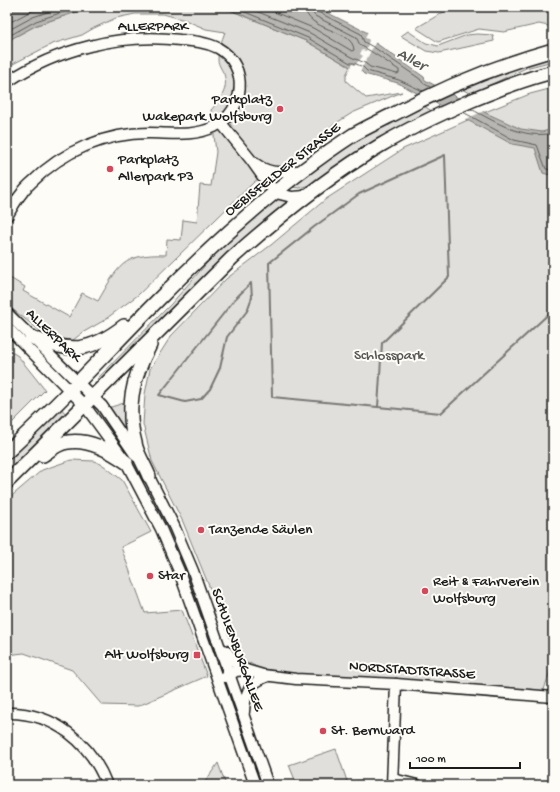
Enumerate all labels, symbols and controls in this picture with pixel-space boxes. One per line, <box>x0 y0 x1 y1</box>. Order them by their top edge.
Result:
street label: ALLERPARK <box>118 18 190 36</box>
water label: Aller <box>393 45 432 78</box>
place label: Parkplatz Wakepark Wolfsburg <box>142 91 272 126</box>
marker: Parkplatz Wakepark Wolfsburg <box>275 104 285 114</box>
street label: OEBISFELDER STRASSE <box>221 119 345 221</box>
place label: Parkplatz Allerpark P3 <box>117 151 194 186</box>
marker: Parkplatz Allerpark P3 <box>105 164 115 174</box>
street label: ALLERPARK <box>21 305 86 368</box>
park label: Schlosspark <box>354 347 425 365</box>
place label: Tanzende Säulen <box>208 521 312 539</box>
marker: Tanzende Säulen <box>196 525 206 535</box>
place label: Star <box>158 567 186 585</box>
marker: Star <box>145 571 155 581</box>
place label: Reit & Fahrverein Wolfsburg <box>433 573 539 608</box>
street label: SCHULENBURGALLEE <box>206 586 268 714</box>
marker: Reit & Fahrverein Wolfsburg <box>420 586 430 596</box>
place label: Alt Wolfsburg <box>104 646 189 664</box>
marker: Alt Wolfsburg <box>192 650 202 660</box>
street label: NORDSTADTSTRASSE <box>348 658 476 684</box>
place label: St. Bernward <box>331 722 415 740</box>
marker: St. Bernward <box>318 726 328 736</box>
scale bar <box>410 744 520 770</box>
text: 100 m <box>415 753 446 767</box>

